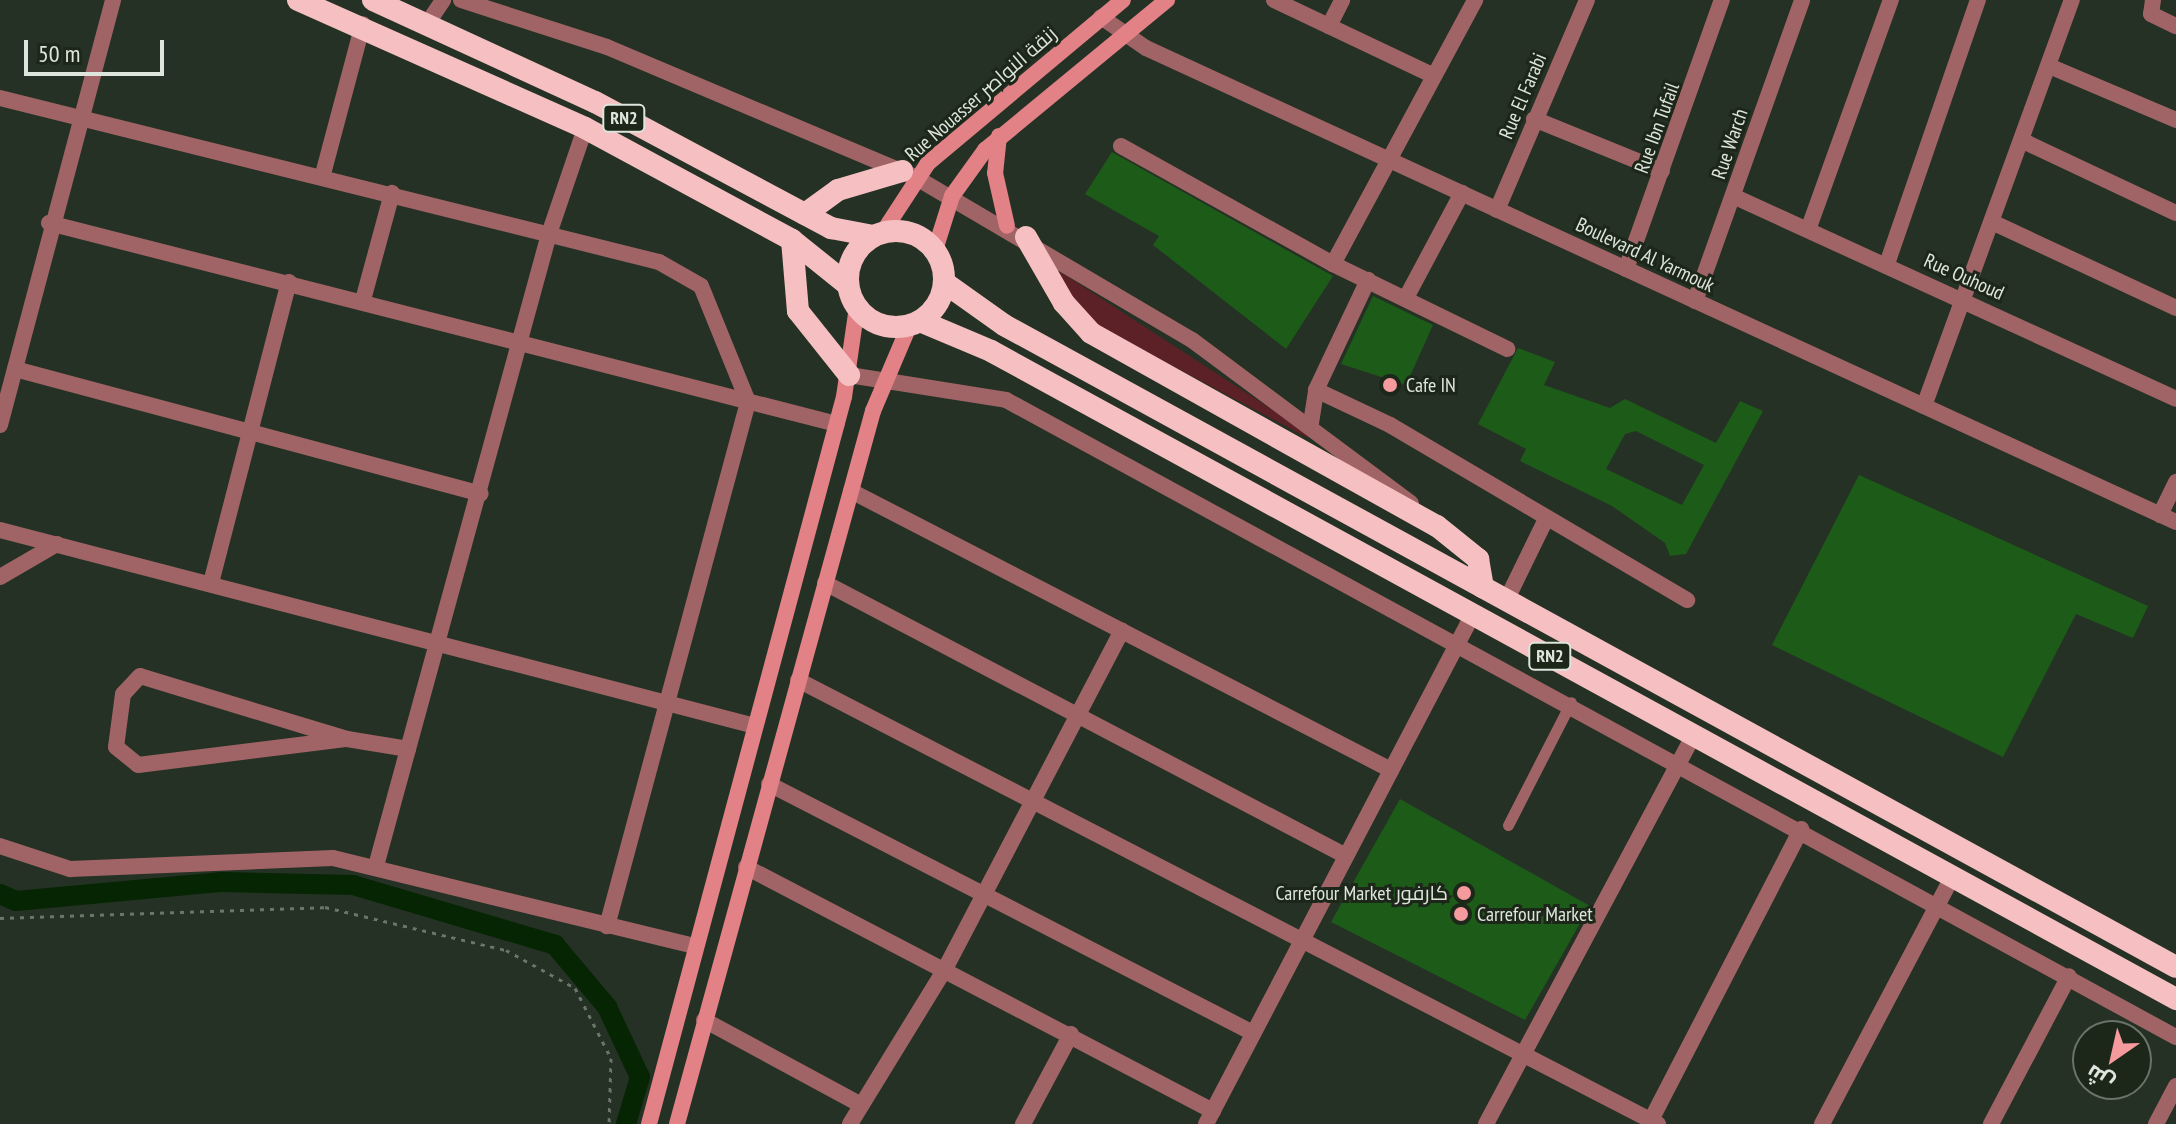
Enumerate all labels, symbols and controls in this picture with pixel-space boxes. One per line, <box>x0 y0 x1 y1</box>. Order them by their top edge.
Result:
street label: Rue Nouasser زنقة النواصر <box>900 22 1062 166</box>
scale bar <box>28 24 168 74</box>
text: 50 m <box>38 38 80 69</box>
street label: Rue El Farabi <box>1494 49 1552 143</box>
street label: Rue Ibn Tufail <box>1629 79 1685 177</box>
road number: RN2 <box>602 104 646 132</box>
street label: Rue Warch <box>1707 106 1753 182</box>
street label: Boulevard Al Yarmouk <box>1571 212 1719 298</box>
street label: Rue Ouhoud <box>1920 249 2008 305</box>
place label: Cafe IN <box>1406 373 1456 397</box>
marker: Cafe IN <box>1381 376 1399 394</box>
road number: RN2 <box>1528 642 1572 670</box>
place label: Carrefour Market كارفور <box>1275 881 1448 905</box>
marker: Carrefour Market كارفور <box>1455 884 1473 902</box>
place label: Carrefour Market <box>1477 902 1593 926</box>
marker: Carrefour Market <box>1452 905 1470 923</box>
north arrow <box>2072 1020 2152 1100</box>
text: ش <box>2080 1059 2119 1098</box>

